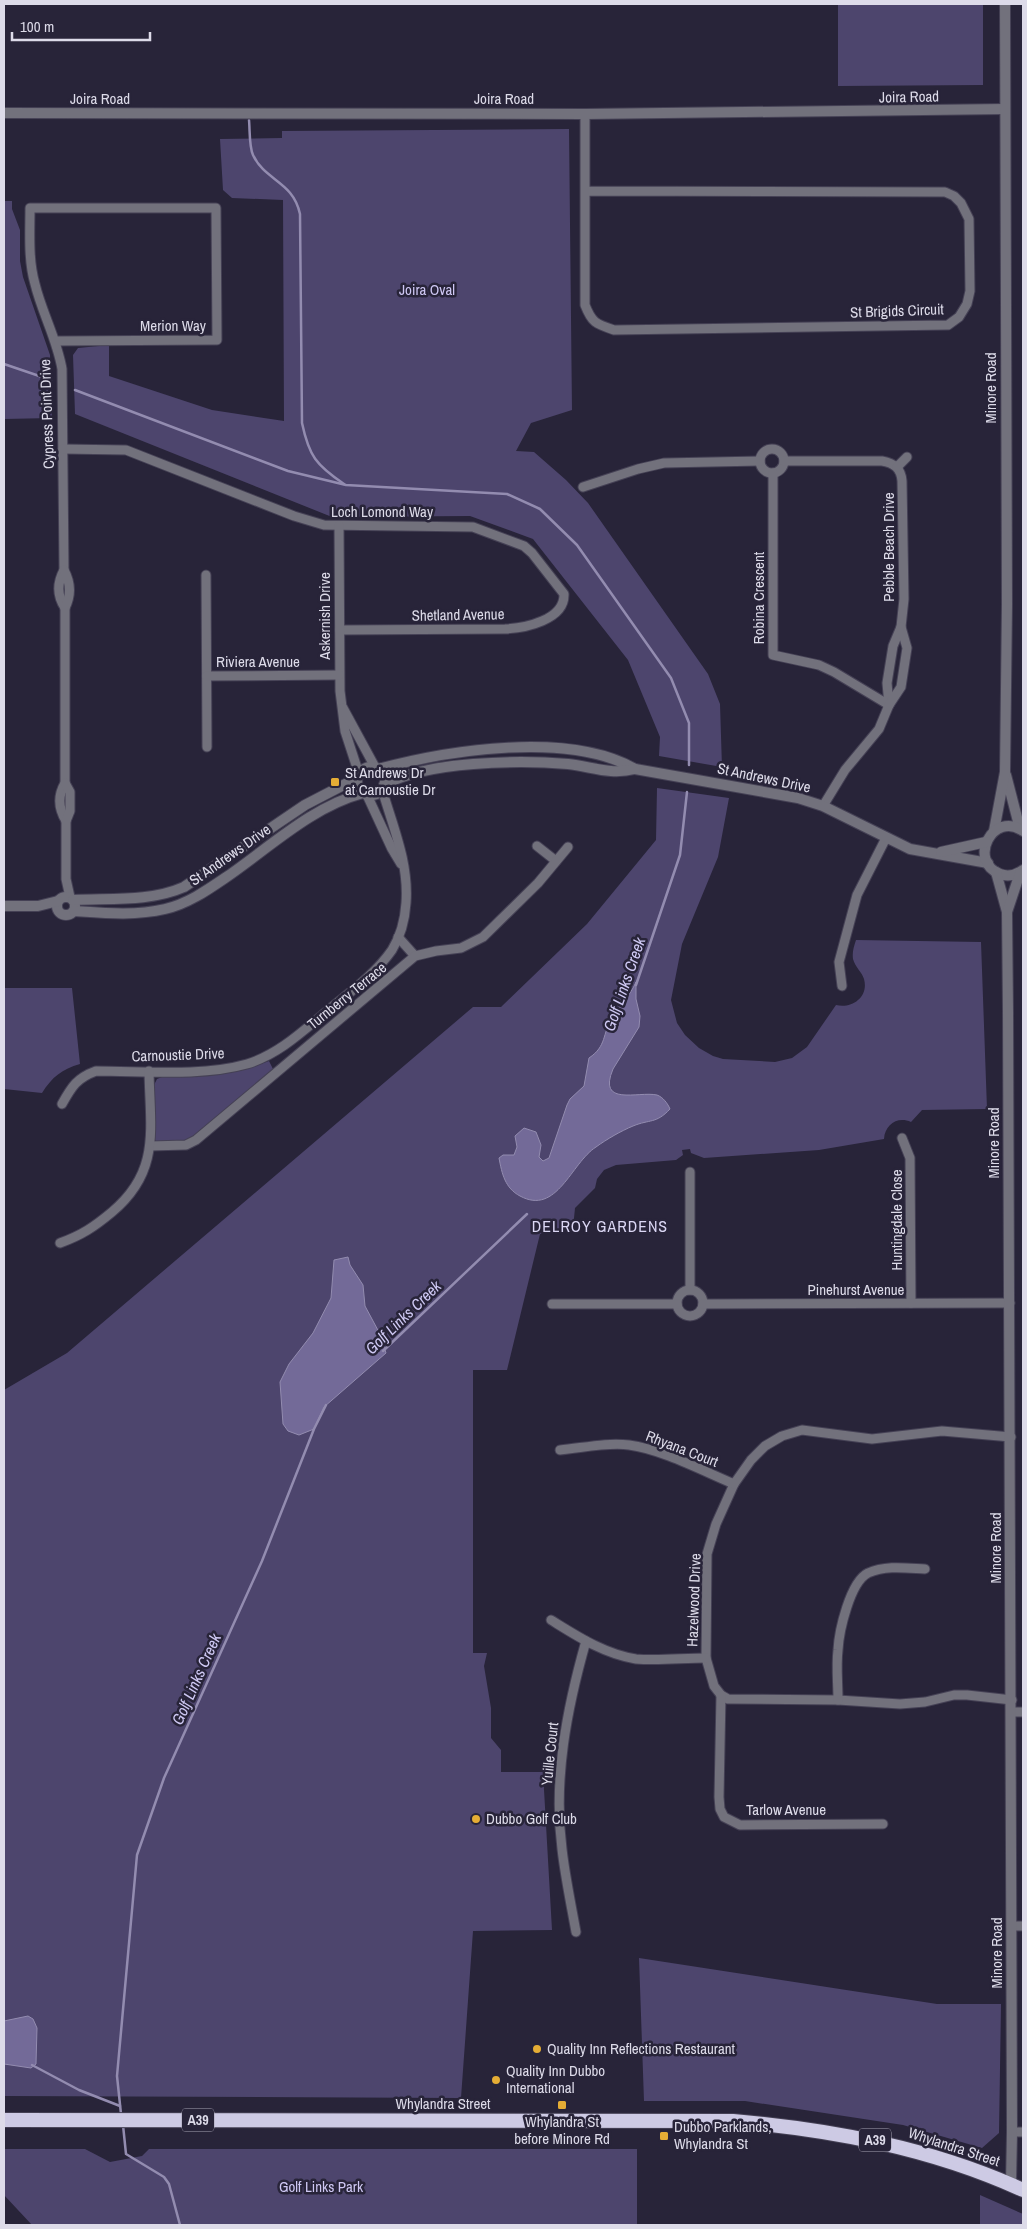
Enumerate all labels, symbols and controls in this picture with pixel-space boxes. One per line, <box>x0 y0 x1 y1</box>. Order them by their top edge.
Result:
scale bar <box>12 10 150 42</box>
text: 100 m <box>20 16 54 37</box>
street label: Joira Road <box>879 85 939 108</box>
street label: Joira Road <box>70 88 130 109</box>
street label: Joira Road <box>474 88 534 109</box>
park label: Joira Oval <box>399 279 455 300</box>
street label: St Brigids Circuit <box>850 298 945 323</box>
street label: Merion Way <box>140 315 207 336</box>
street label: Minore Road <box>980 352 1001 424</box>
street label: Cypress Point Drive <box>34 359 59 469</box>
street label: Pebble Beach Drive <box>878 492 899 602</box>
street label: Loch Lomond Way <box>331 501 434 522</box>
street label: Robina Crescent <box>748 551 769 644</box>
street label: Askernish Drive <box>314 572 335 661</box>
street label: Shetland Avenue <box>411 603 505 626</box>
street label: Riviera Avenue <box>216 651 300 672</box>
street label: St Andrews Drive <box>715 757 813 798</box>
place label: St Andrews Dr at Carnoustie Dr <box>345 762 435 800</box>
marker: St Andrews Dr at Carnoustie Dr <box>329 776 341 788</box>
street label: St Andrews Drive <box>185 819 275 890</box>
water label: Golf Links Creek <box>598 934 650 1034</box>
street label: Turnberry Terrace <box>303 957 391 1034</box>
street label: Carnoustie Drive <box>131 1042 225 1067</box>
street label: Minore Road <box>983 1107 1004 1179</box>
street label: Huntingdale Close <box>886 1169 907 1271</box>
district label: DELROY GARDENS <box>532 1215 668 1237</box>
water label: Golf Links Creek <box>360 1275 446 1359</box>
street label: Pinehurst Avenue <box>808 1279 905 1300</box>
street label: Rhyana Court <box>643 1425 722 1472</box>
street label: Minore Road <box>985 1512 1006 1584</box>
street label: Hazelwood Drive <box>681 1553 706 1647</box>
water label: Golf Links Creek <box>166 1629 226 1728</box>
street label: Yuille Court <box>536 1721 563 1787</box>
street label: Tarlow Avenue <box>746 1799 826 1820</box>
place label: Dubbo Golf Club <box>486 1808 577 1829</box>
marker: Dubbo Golf Club <box>470 1813 482 1825</box>
street label: Minore Road <box>986 1917 1007 1989</box>
place label: Quality Inn Reflections Restaurant <box>547 2038 736 2059</box>
marker: Quality Inn Reflections Restaurant <box>531 2043 543 2055</box>
place label: Quality Inn Dubbo International <box>506 2060 605 2098</box>
marker: Quality Inn Dubbo International <box>490 2074 502 2086</box>
street label: Whylandra Street <box>395 2093 491 2114</box>
marker: Whylandra St before Minore Rd <box>556 2099 568 2111</box>
road number: A39 <box>182 2108 214 2132</box>
place label: Whylandra St before Minore Rd <box>514 2111 610 2149</box>
place label: Dubbo Parklands, Whylandra St <box>674 2116 772 2154</box>
street label: Whylandra Street <box>906 2122 1003 2171</box>
road number: A39 <box>859 2128 891 2152</box>
marker: Dubbo Parklands, Whylandra St <box>658 2130 670 2142</box>
park label: Golf Links Park <box>279 2176 364 2197</box>

